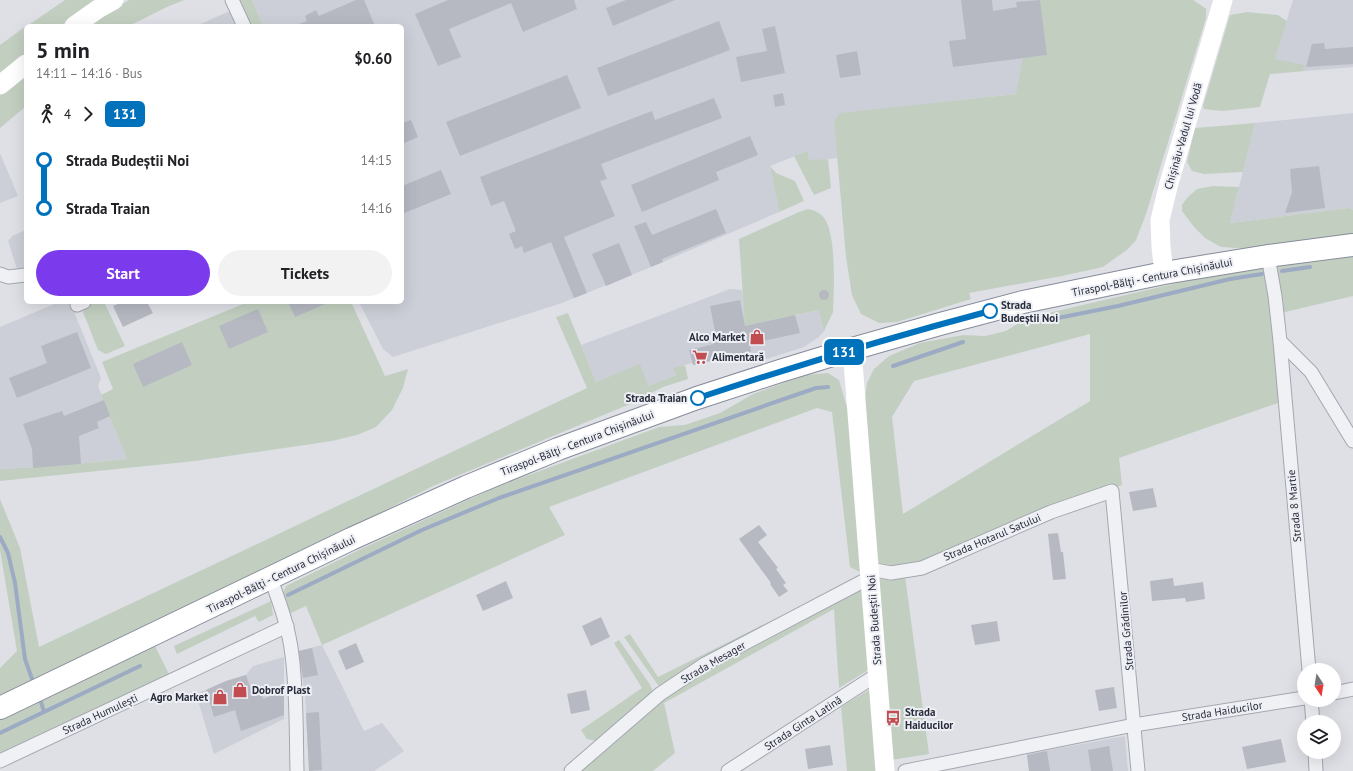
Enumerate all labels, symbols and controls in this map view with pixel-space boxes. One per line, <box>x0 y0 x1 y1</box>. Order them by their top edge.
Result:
text: 5 min <box>36 36 90 64</box>
text: $0.60 <box>354 49 392 68</box>
text: 14:11 – 14:16 · Bus <box>36 65 142 82</box>
street label: Chișinău-Vadul lui Vodă <box>1161 81 1205 191</box>
icon: walk <box>36 103 58 125</box>
icon: forward <box>77 103 99 125</box>
text: 131 <box>113 105 137 123</box>
text: 4 <box>64 106 71 123</box>
text: Strada Budeștii Noi <box>66 151 189 170</box>
text: 14:15 <box>361 152 392 169</box>
text: Strada Traian <box>66 199 150 218</box>
text: 14:16 <box>361 200 392 217</box>
button: Start <box>36 250 210 296</box>
button: Tickets <box>218 250 392 296</box>
street label: Tiraspol-Bălţi - Centura Chișinăului <box>1070 255 1234 299</box>
place label: Strada Budeștii Noi <box>1001 298 1058 325</box>
marker: Strada Budeștii Noi <box>982 303 998 319</box>
shop icon: Alco Market <box>748 328 766 346</box>
place label: Alco Market <box>689 330 745 344</box>
line badge: 131 <box>821 339 867 365</box>
text: 131 <box>832 343 856 361</box>
supermarket icon: Alimentară <box>691 348 709 366</box>
place label: Alimentară <box>712 350 764 364</box>
marker: Strada Traian <box>690 390 706 406</box>
place label: Strada Traian <box>625 391 687 405</box>
street label: Tiraspol-Bălţi - Centura Chișinăului <box>498 407 656 479</box>
street label: Strada 8 Martie <box>1284 469 1304 543</box>
street label: Strada Hotarul Satului <box>941 510 1043 564</box>
street label: Tiraspol-Bălţi - Centura Chișinăului <box>205 532 358 616</box>
street label: Strada Budeștii Noi <box>864 574 884 666</box>
street label: Strada Grădinilor <box>1116 590 1136 671</box>
street label: Strada Mesager <box>678 638 748 686</box>
north arrow <box>1297 663 1341 707</box>
map controls <box>1297 663 1341 759</box>
shop icon: Dobrof Plast <box>231 681 249 699</box>
place label: Dobrof Plast <box>252 683 310 697</box>
shop icon: Agro Market <box>211 688 229 706</box>
street label: Strada Humulești <box>60 690 140 738</box>
place label: Agro Market <box>150 690 208 704</box>
street label: Strada Ginta Latină <box>761 693 845 753</box>
street label: Strada Haiducilor <box>1181 698 1264 724</box>
place label: Strada Haiducilor <box>905 705 953 732</box>
bus stop icon: Strada Haiducilor <box>884 709 902 727</box>
button: layers <box>1297 715 1341 759</box>

